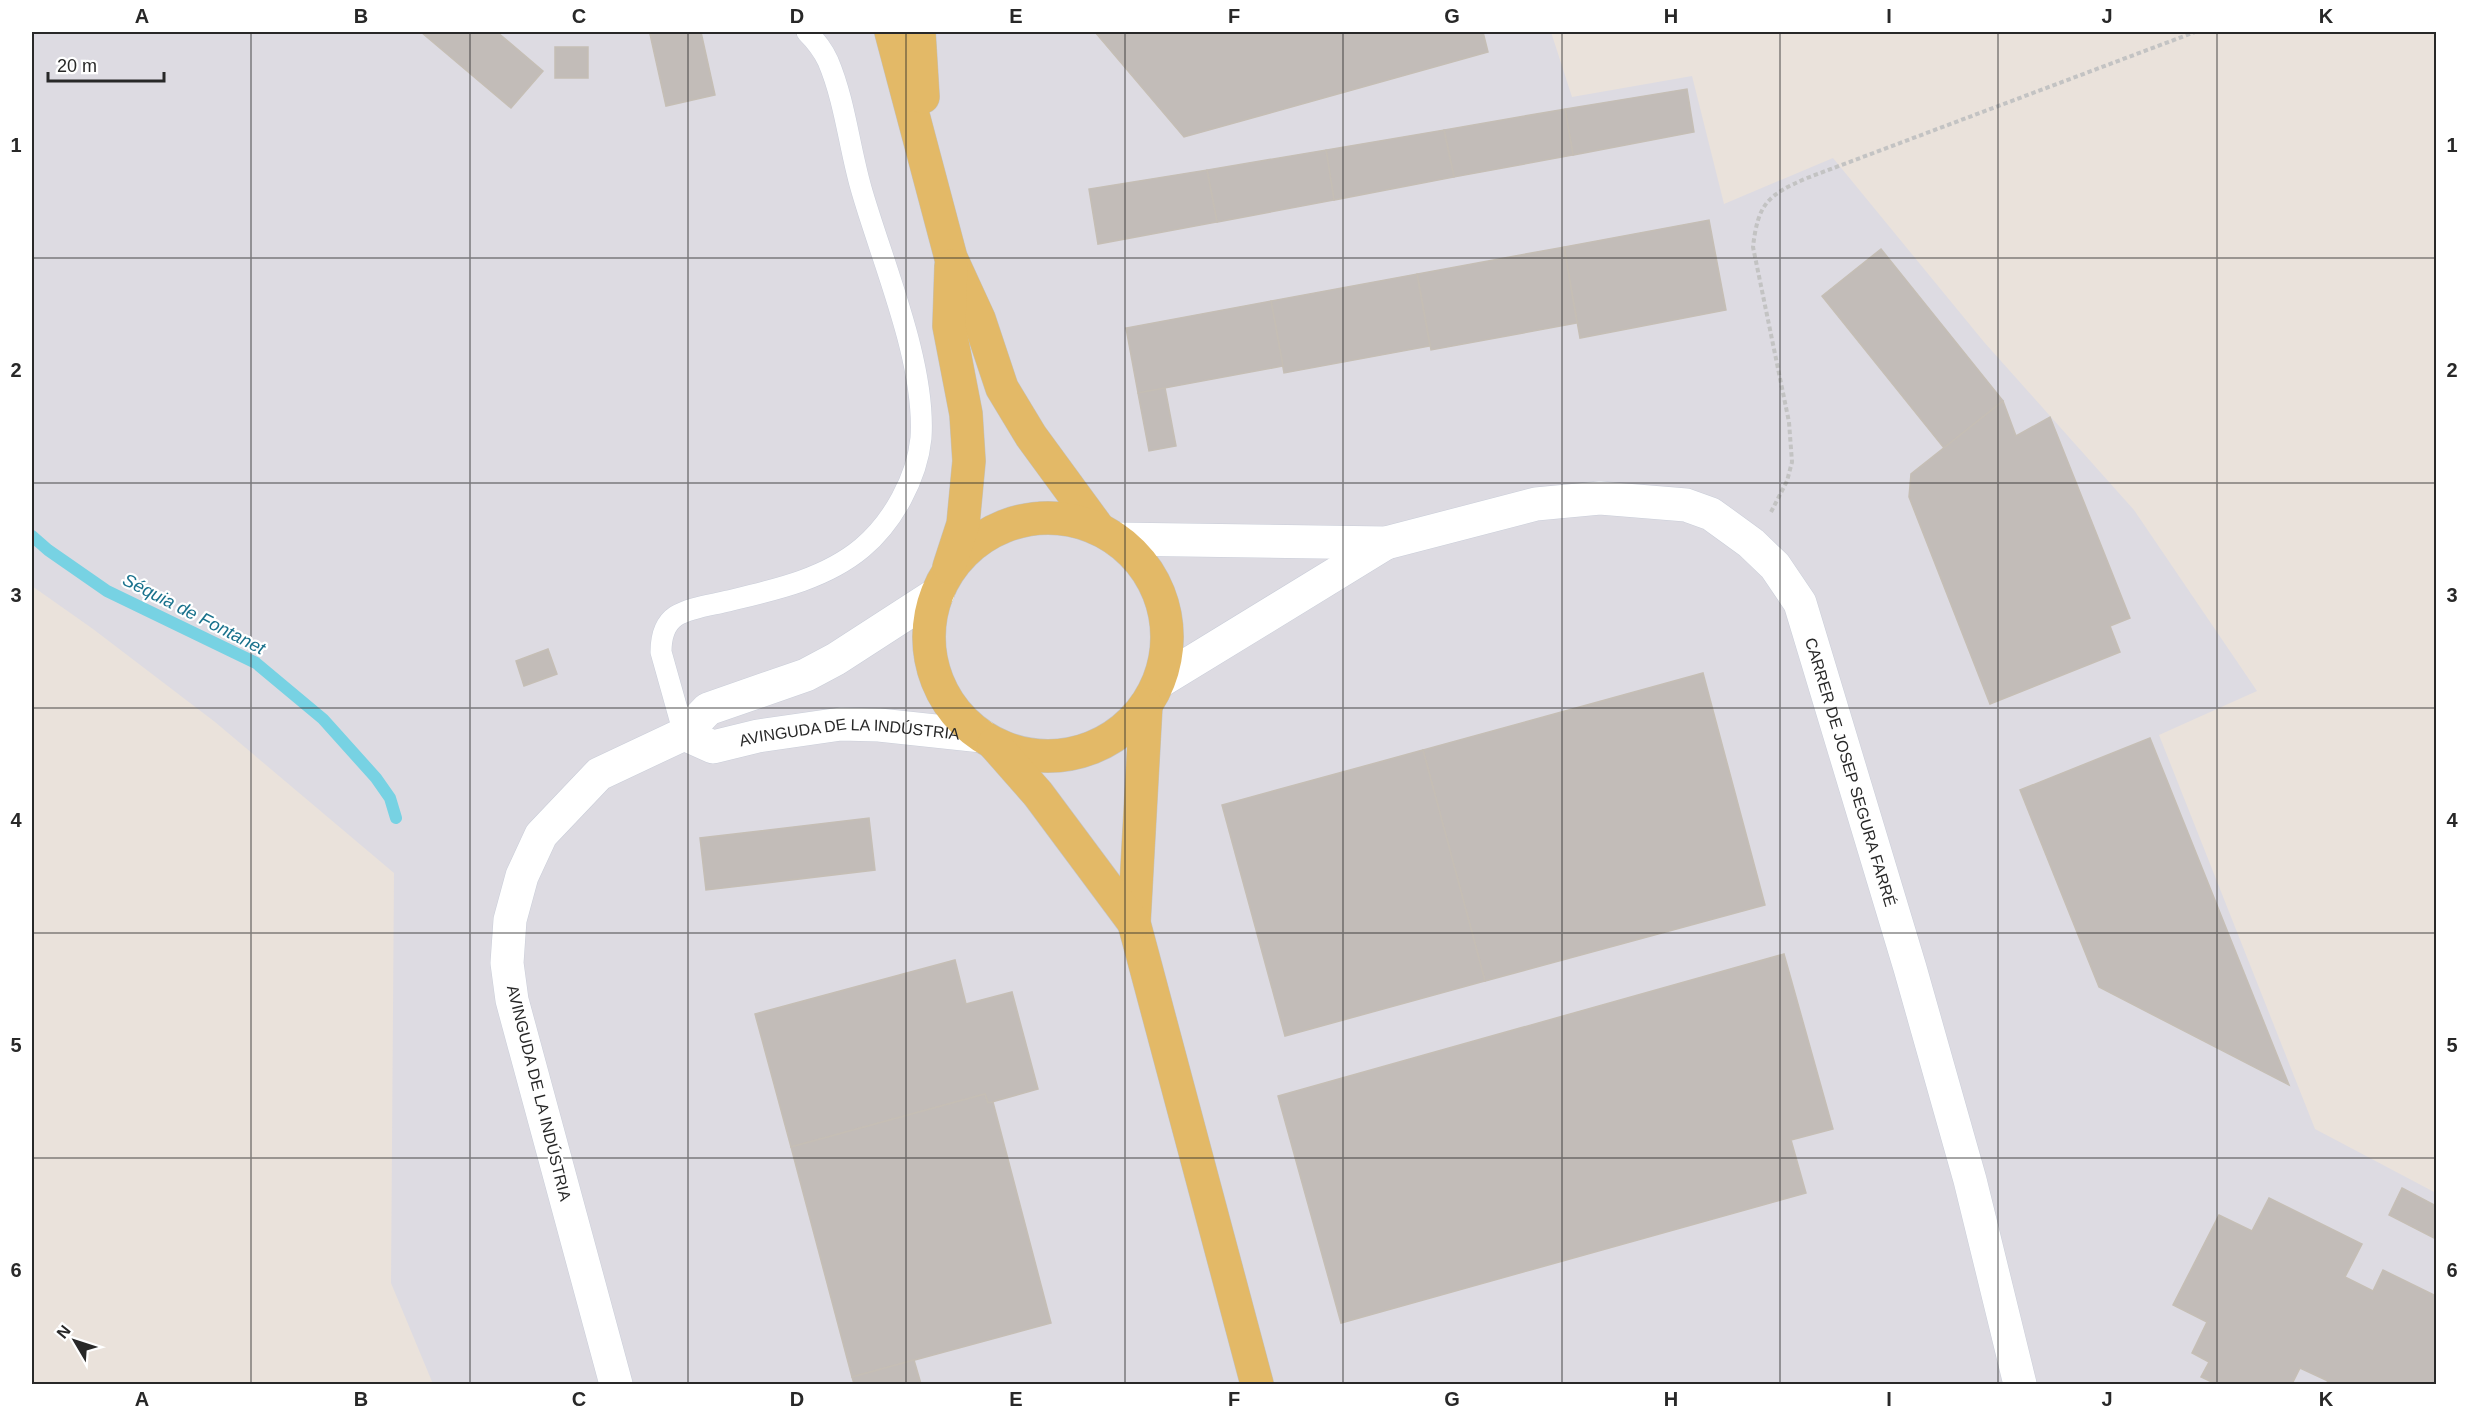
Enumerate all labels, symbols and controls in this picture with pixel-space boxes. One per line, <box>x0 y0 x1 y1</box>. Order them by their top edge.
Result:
text: A <box>135 5 149 27</box>
text: B <box>354 5 368 27</box>
text: C <box>572 5 586 27</box>
text: D <box>790 5 804 27</box>
text: E <box>1009 5 1023 27</box>
text: F <box>1228 5 1240 27</box>
text: G <box>1444 5 1460 27</box>
text: H <box>1664 5 1678 27</box>
text: I <box>1886 5 1892 27</box>
text: J <box>2101 5 2113 27</box>
text: K <box>2319 5 2334 27</box>
scale bar <box>48 45 164 83</box>
text: 20 m <box>57 56 97 76</box>
text: 1 <box>10 134 22 156</box>
text: 1 <box>2446 134 2458 156</box>
text: 2 <box>10 359 22 381</box>
text: 2 <box>2446 359 2458 381</box>
water label: Séquia de Fontanet <box>119 569 269 659</box>
text: 3 <box>10 584 22 606</box>
text: 3 <box>2446 584 2458 606</box>
street label: CARRER DE JOSEP SEGURA FARRÉ <box>1802 636 1900 908</box>
street label: AVINGUDA DE LA INDÚSTRIA <box>737 715 961 749</box>
text: 4 <box>10 809 22 831</box>
text: 4 <box>2446 809 2458 831</box>
street label: AVINGUDA DE LA INDÚSTRIA <box>504 983 575 1203</box>
text: 5 <box>10 1034 22 1056</box>
text: 5 <box>2446 1034 2458 1056</box>
text: 6 <box>10 1259 22 1281</box>
text: 6 <box>2446 1259 2458 1281</box>
north arrow <box>45 1311 105 1371</box>
text: N <box>53 1322 74 1342</box>
text: A <box>135 1388 149 1410</box>
text: B <box>354 1388 368 1410</box>
text: C <box>572 1388 586 1410</box>
text: D <box>790 1388 804 1410</box>
text: E <box>1009 1388 1023 1410</box>
text: F <box>1228 1388 1240 1410</box>
text: G <box>1444 1388 1460 1410</box>
text: H <box>1664 1388 1678 1410</box>
text: I <box>1886 1388 1892 1410</box>
text: J <box>2101 1388 2113 1410</box>
text: K <box>2319 1388 2334 1410</box>

